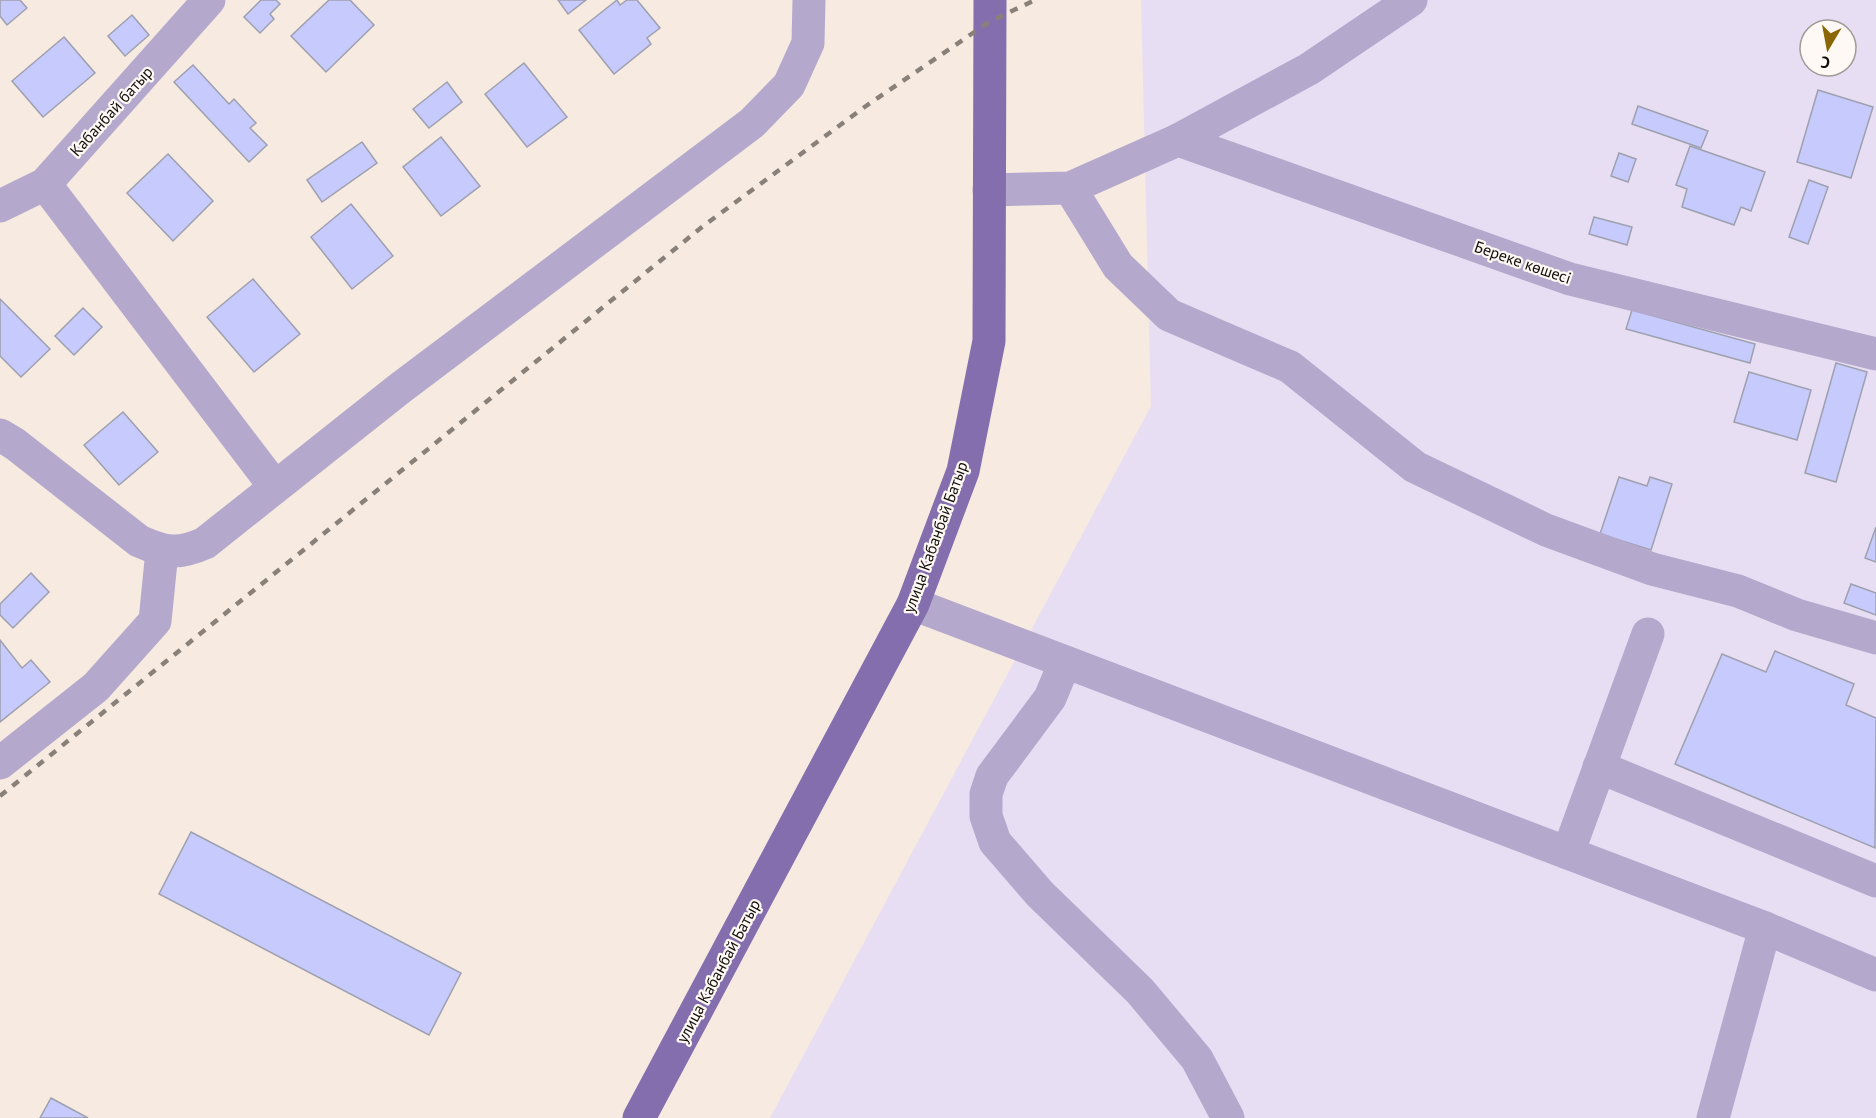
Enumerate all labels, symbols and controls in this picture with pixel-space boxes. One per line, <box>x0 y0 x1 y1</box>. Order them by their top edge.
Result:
north arrow <box>1798 18 1858 78</box>
text: С <box>1819 52 1832 73</box>
street label: Кабанбай батыр <box>65 62 157 160</box>
street label: Береке көшесі <box>1472 236 1574 288</box>
street label: улица Кабанбай Батыр <box>898 459 972 615</box>
street label: улица Кабанбай Батыр <box>672 896 764 1046</box>

